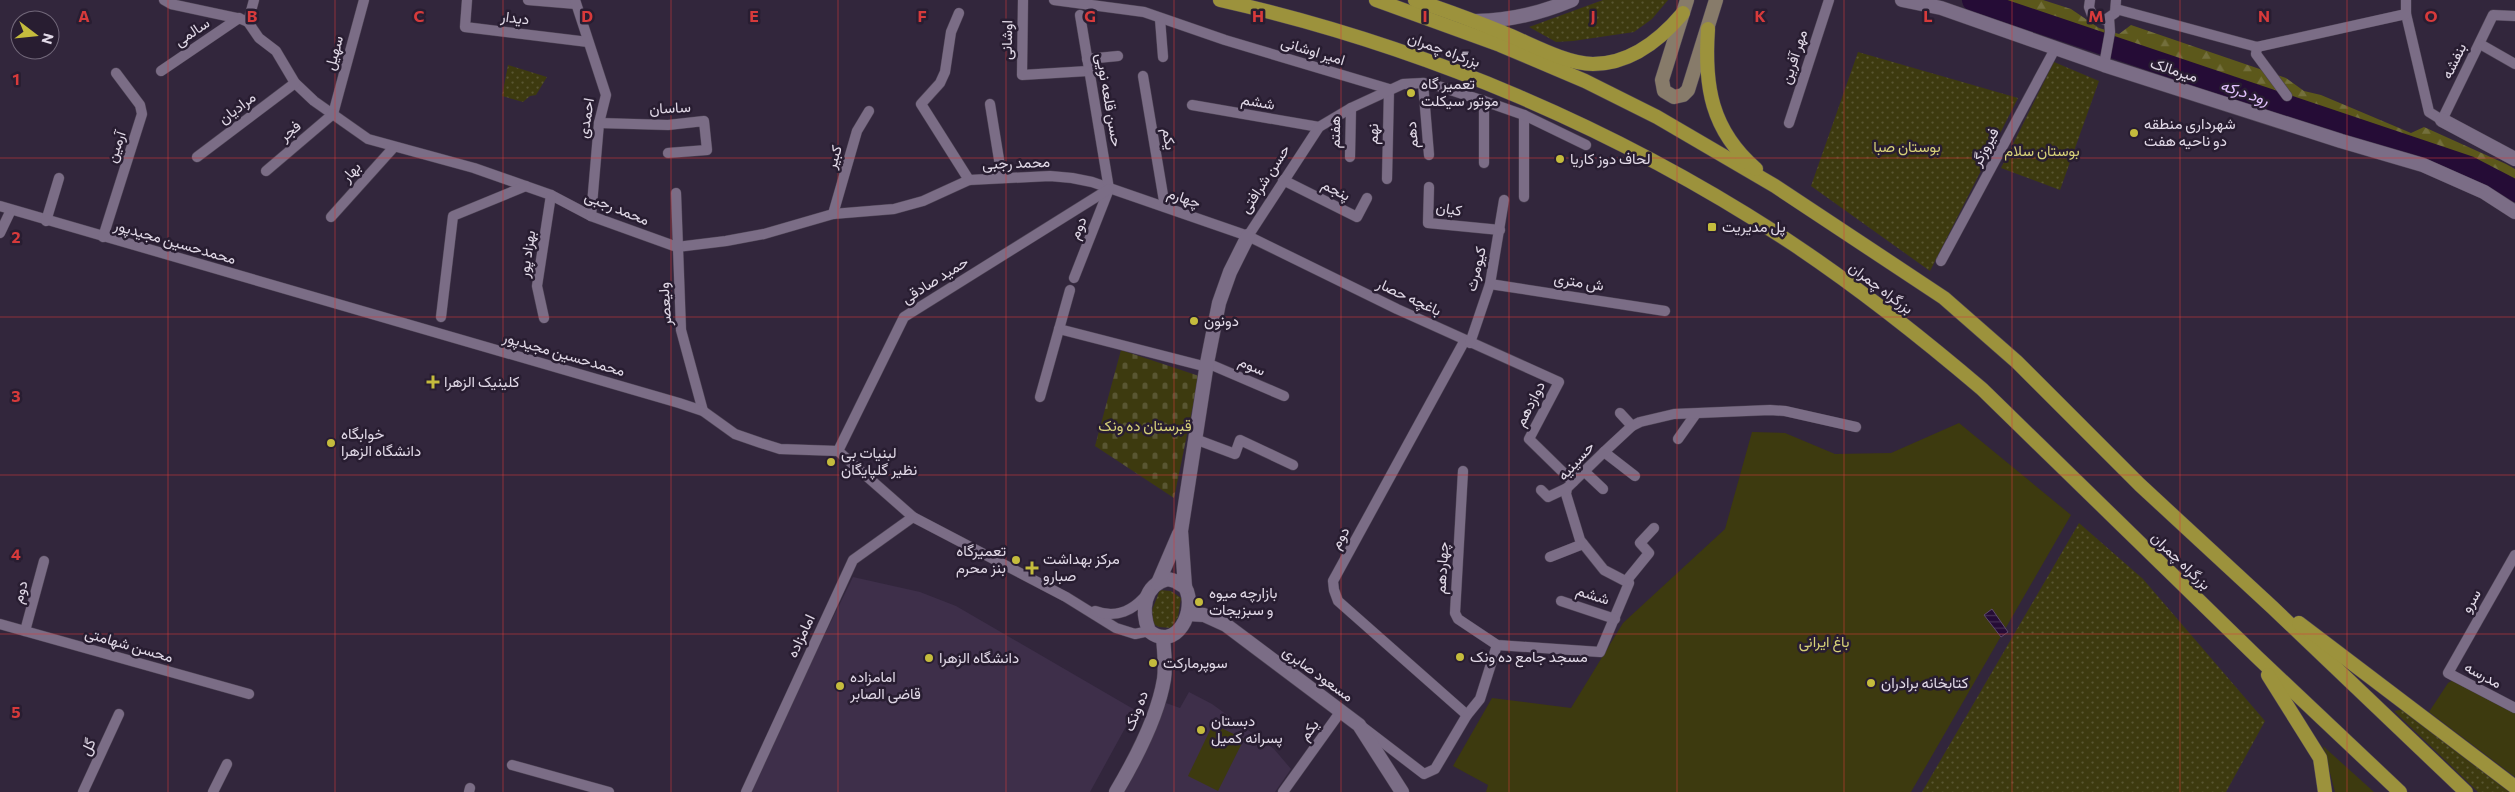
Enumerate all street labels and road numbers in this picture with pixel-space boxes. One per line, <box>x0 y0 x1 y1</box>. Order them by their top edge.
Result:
street label: دیدار <box>499 6 530 29</box>
street label: سالمی <box>170 13 214 51</box>
street label: اوشانی <box>997 20 1017 60</box>
street label: مهر آفرین <box>1776 27 1812 87</box>
street label: بزرگراه چمران <box>1405 28 1483 72</box>
street label: امیر اوشانی <box>1279 32 1347 70</box>
street label: سهیل <box>320 33 347 72</box>
street label: بنفشه <box>2437 40 2470 82</box>
street label: حسن قلعه نویی <box>1091 52 1127 148</box>
street label: میرمالک <box>2148 53 2200 86</box>
street label: مرادیان <box>214 87 259 128</box>
street label: ششم <box>1240 89 1277 115</box>
street label: احمدی <box>573 96 599 140</box>
street label: ساسان <box>649 97 691 118</box>
street label: هفتم <box>1325 115 1345 149</box>
street label: فجر <box>274 116 305 146</box>
street label: دهم <box>1401 121 1423 149</box>
street label: نهم <box>1363 123 1383 145</box>
street label: فیروزگر <box>1966 124 2003 170</box>
street label: آرمین <box>102 127 131 165</box>
street label: یکم <box>1157 127 1181 151</box>
street label: حسن شرافتی <box>1235 141 1295 217</box>
street label: کبیر <box>821 143 846 172</box>
street label: محمد رجبی <box>982 152 1050 174</box>
street label: بهار <box>336 158 365 187</box>
street label: پنجم <box>1318 174 1354 206</box>
street label: چهارم <box>1165 183 1203 213</box>
street label: محمد رجبی <box>582 186 652 230</box>
street label: کیان <box>1435 197 1464 220</box>
street label: دوم <box>1064 214 1092 242</box>
street label: محمدحسین مجیدپور <box>111 215 238 269</box>
street label: بهزاد پور <box>514 229 540 280</box>
street label: کیومرث <box>1461 244 1490 293</box>
street label: حمید صادقی <box>898 252 972 308</box>
street label: بزرگراه چمران <box>1845 257 1917 319</box>
street label: ش متری <box>1553 268 1605 296</box>
street label: باغچه حصار <box>1373 273 1445 321</box>
street label: ولیعصر <box>653 282 676 328</box>
street label: محمدحسین مجیدپور <box>500 327 627 381</box>
street label: سوم <box>1235 351 1269 381</box>
street label: دوازدهم <box>1510 378 1550 430</box>
street label: حسینیه <box>1553 437 1598 484</box>
street label: دوم <box>1326 523 1354 553</box>
street label: بزرگراه چمران <box>2147 528 2215 594</box>
street label: چهاردهم <box>1431 541 1453 595</box>
street label: دوم <box>7 578 33 606</box>
street label: ششم <box>1574 580 1612 610</box>
street label: سرو <box>2456 585 2485 616</box>
street label: امامزاده <box>782 611 819 661</box>
street label: محسن شهامتی <box>83 623 175 667</box>
street label: مسعود صابری <box>1278 641 1358 707</box>
street label: مدرسه <box>2461 657 2505 692</box>
street label: ده ونک <box>1119 688 1152 734</box>
street label: یکم <box>1294 715 1324 745</box>
street label: گل <box>75 735 100 758</box>

